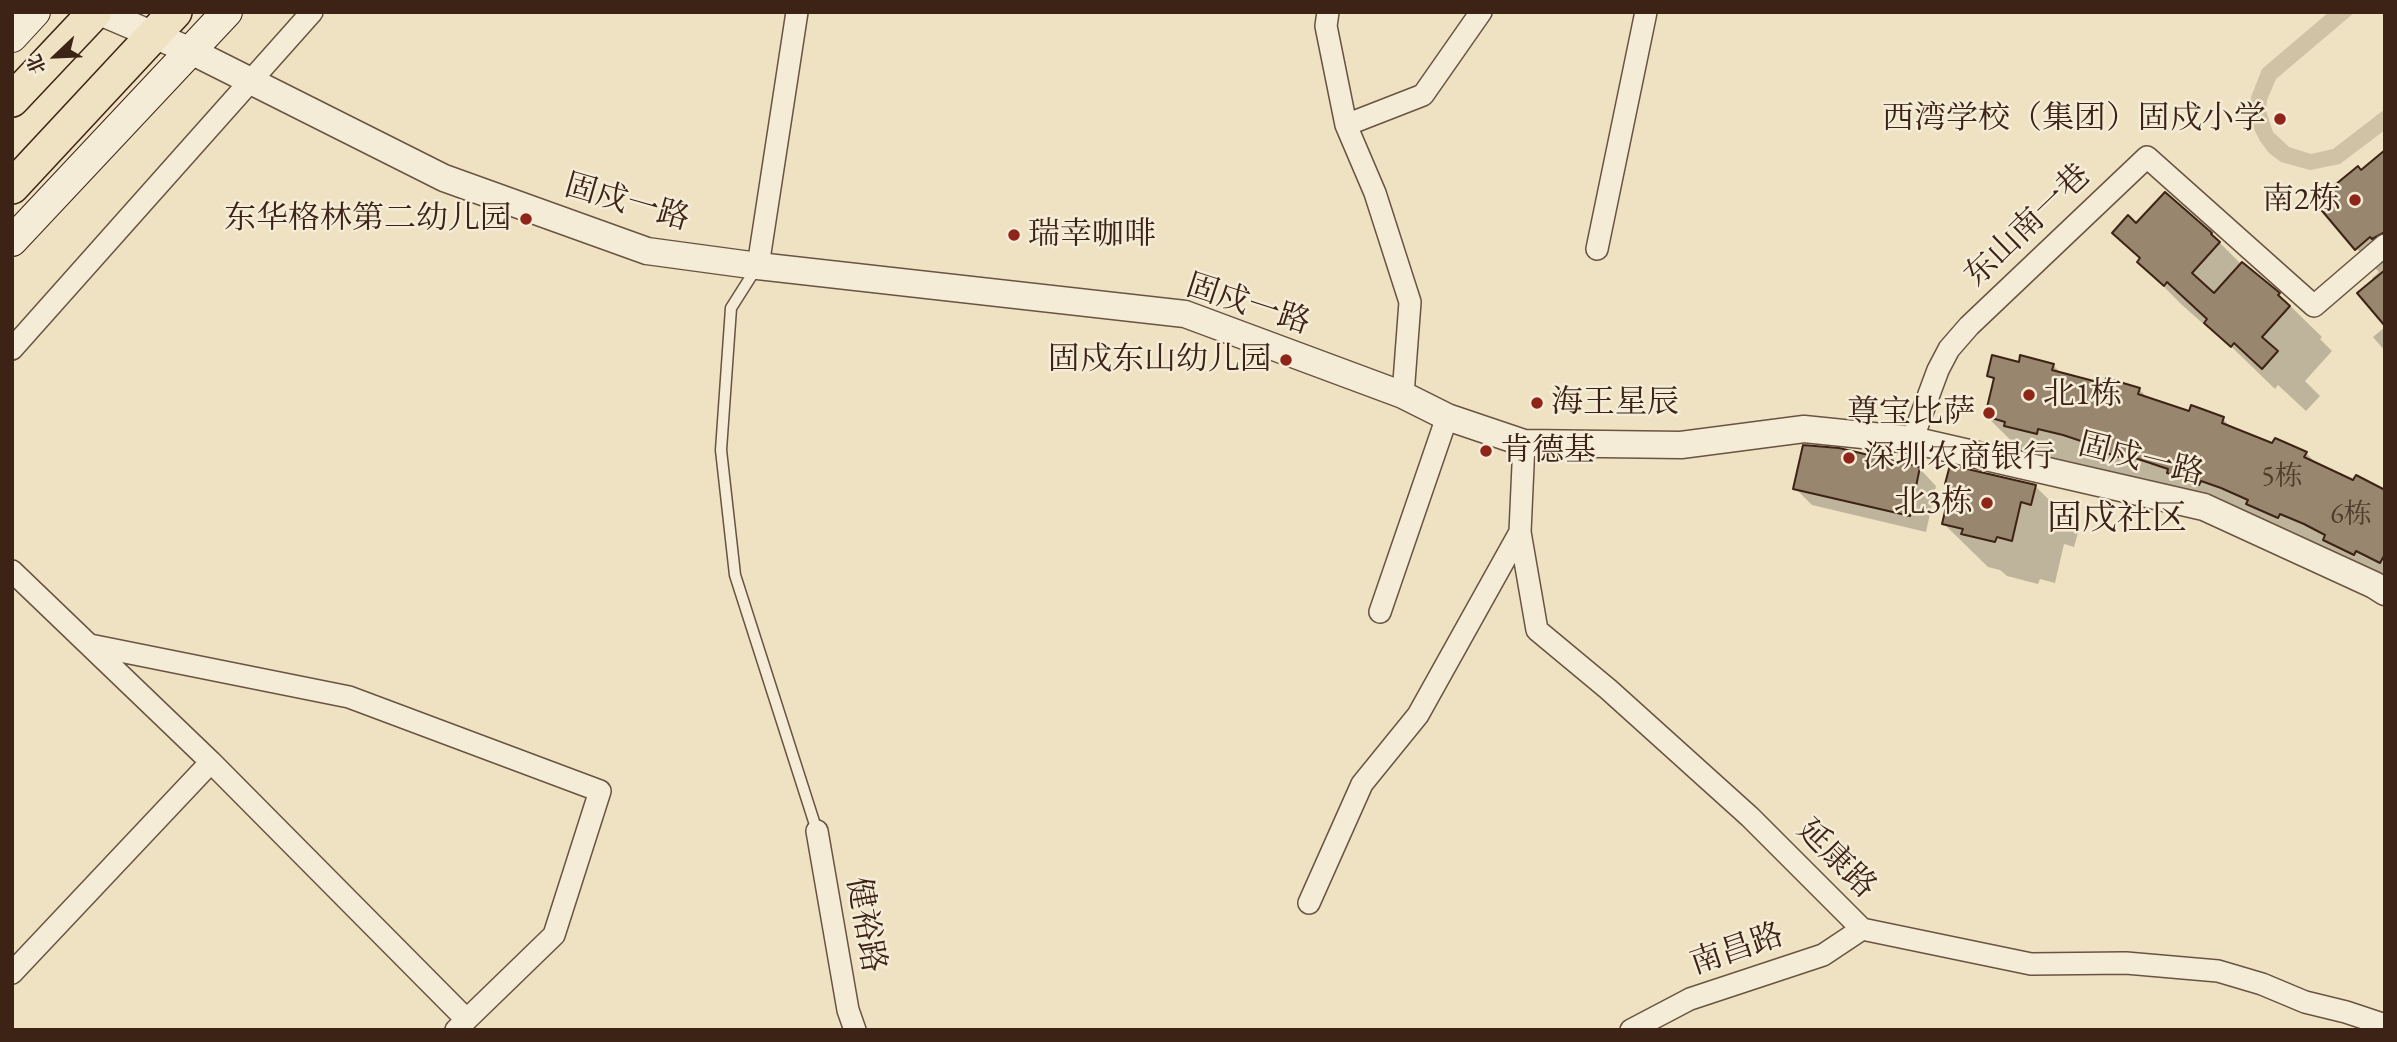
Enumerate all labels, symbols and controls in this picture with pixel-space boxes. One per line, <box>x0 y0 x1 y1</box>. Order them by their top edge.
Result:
north arrow <box>21 21 91 91</box>
text: 北 <box>21 51 51 78</box>
place label: 西湾学校（集团）固戍小学 <box>1882 100 2266 138</box>
marker: 西湾学校（集团）固戍小学 <box>2272 111 2288 127</box>
street label: 东山南一巷 <box>1957 157 2099 295</box>
street label: 固戍一路 <box>560 167 694 239</box>
place label: 南2栋 <box>2262 181 2341 219</box>
marker: 南2栋 <box>2347 192 2363 208</box>
place label: 东华格林第二幼儿园 <box>224 200 512 238</box>
marker: 东华格林第二幼儿园 <box>518 211 534 227</box>
place label: 瑞幸咖啡 <box>1028 216 1156 254</box>
marker: 瑞幸咖啡 <box>1006 227 1022 243</box>
street label: 固戍一路 <box>1181 267 1315 343</box>
place label: 固戍东山幼儿园 <box>1048 341 1272 379</box>
marker: 固戍东山幼儿园 <box>1278 352 1294 368</box>
place label: 北1栋 <box>2043 376 2122 414</box>
place label: 海王星辰 <box>1551 384 1679 422</box>
marker: 北1栋 <box>2021 387 2037 403</box>
place label: 尊宝比萨 <box>1847 394 1975 432</box>
marker: 海王星辰 <box>1529 395 1545 411</box>
marker: 尊宝比萨 <box>1981 405 1997 421</box>
street label: 固戍一路 <box>2074 426 2208 494</box>
place label: 肯德基 <box>1500 432 1596 470</box>
place label: 深圳农商银行 <box>1863 439 2055 477</box>
marker: 肯德基 <box>1478 443 1494 459</box>
marker: 深圳农商银行 <box>1841 450 1857 466</box>
house number: 5栋 <box>2261 460 2303 494</box>
place label: 北3栋 <box>1894 484 1973 522</box>
marker: 北3栋 <box>1979 495 1995 511</box>
district label: 固戍社区 <box>2047 498 2187 540</box>
house number: 6栋 <box>2330 498 2372 532</box>
street label: 延康路 <box>1788 811 1884 907</box>
street label: 健裕路 <box>838 874 892 976</box>
street label: 南昌路 <box>1685 916 1789 984</box>

